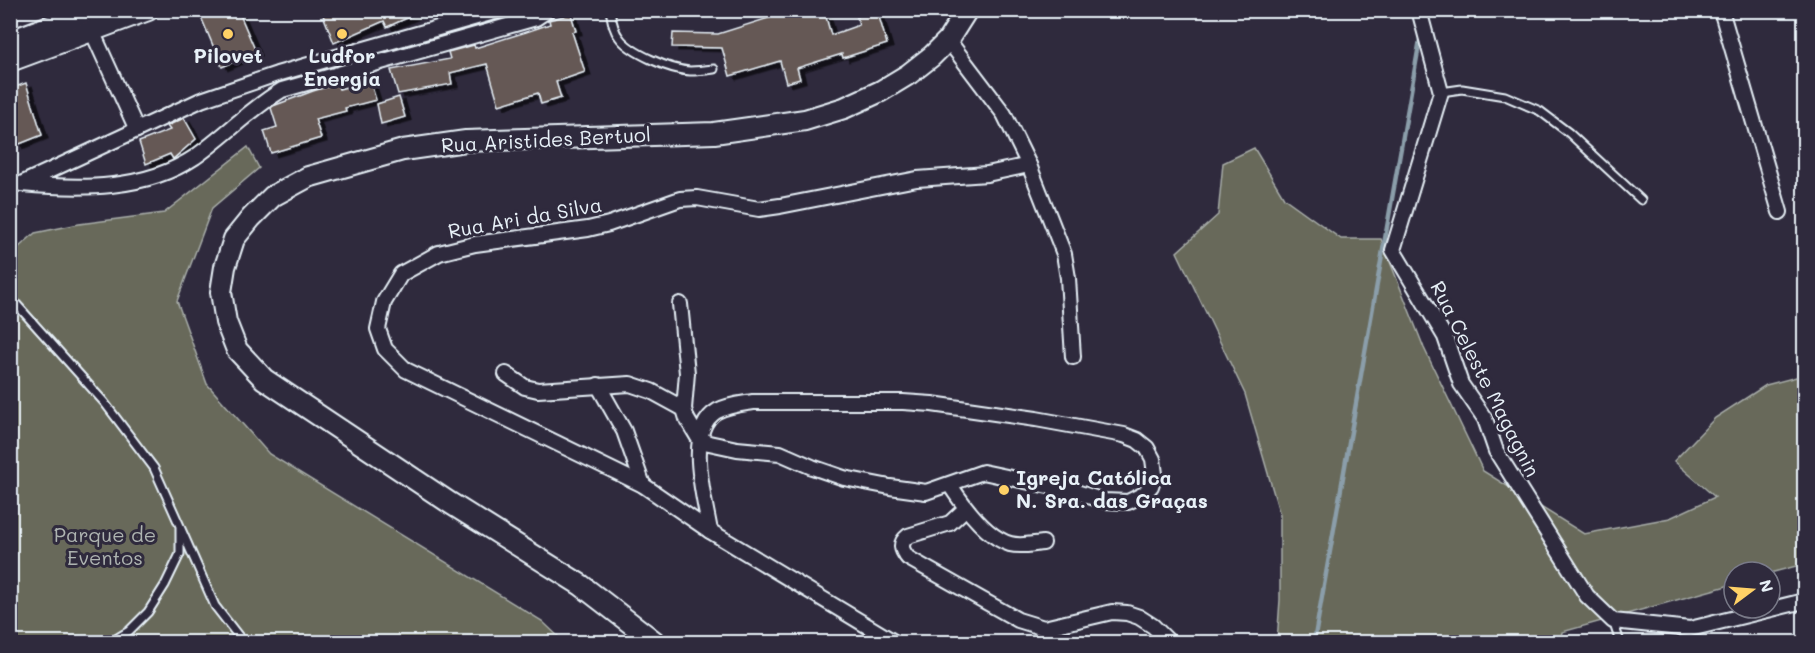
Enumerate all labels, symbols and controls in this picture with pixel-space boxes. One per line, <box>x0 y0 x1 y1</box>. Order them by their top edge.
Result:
marker: Pilovet <box>221 27 235 41</box>
marker: Ludfor Energia <box>335 27 349 41</box>
place label: Pilovet <box>193 42 263 68</box>
place label: Ludfor Energia <box>303 42 381 91</box>
street label: Rua Aristides Bertuol <box>440 121 651 157</box>
street label: Rua Ari da Silva <box>446 191 604 243</box>
street label: Rua Celeste Magagnin <box>1425 276 1547 481</box>
place label: Igreja Católica N. Sra. das Graças <box>1016 464 1208 513</box>
marker: Igreja Católica N. Sra. das Graças <box>997 483 1011 497</box>
park label: Parque de Eventos <box>54 521 156 570</box>
north arrow <box>1722 560 1782 620</box>
text: N <box>1755 577 1779 594</box>

